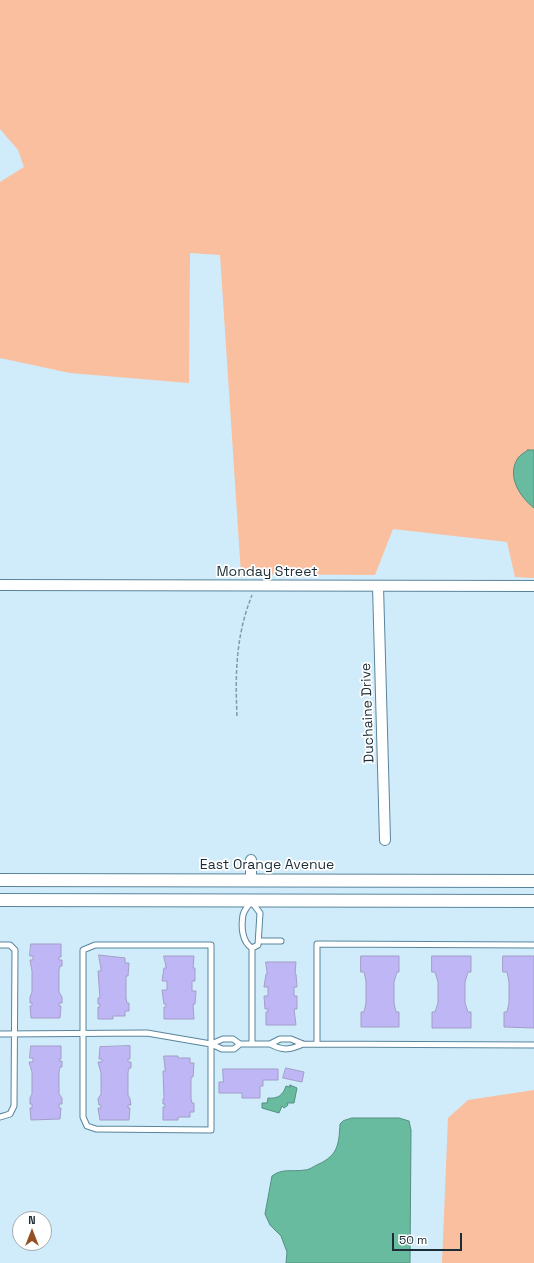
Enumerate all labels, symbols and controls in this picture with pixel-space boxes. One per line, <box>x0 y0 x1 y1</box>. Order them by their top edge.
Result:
street label: Monday Street <box>216 564 318 580</box>
street label: Duchaine Drive <box>358 663 378 763</box>
street label: East Orange Avenue <box>200 857 334 873</box>
north arrow <box>12 1211 52 1251</box>
text: N <box>28 1213 36 1227</box>
scale bar <box>394 1225 464 1251</box>
text: 50 m <box>399 1232 427 1248</box>

